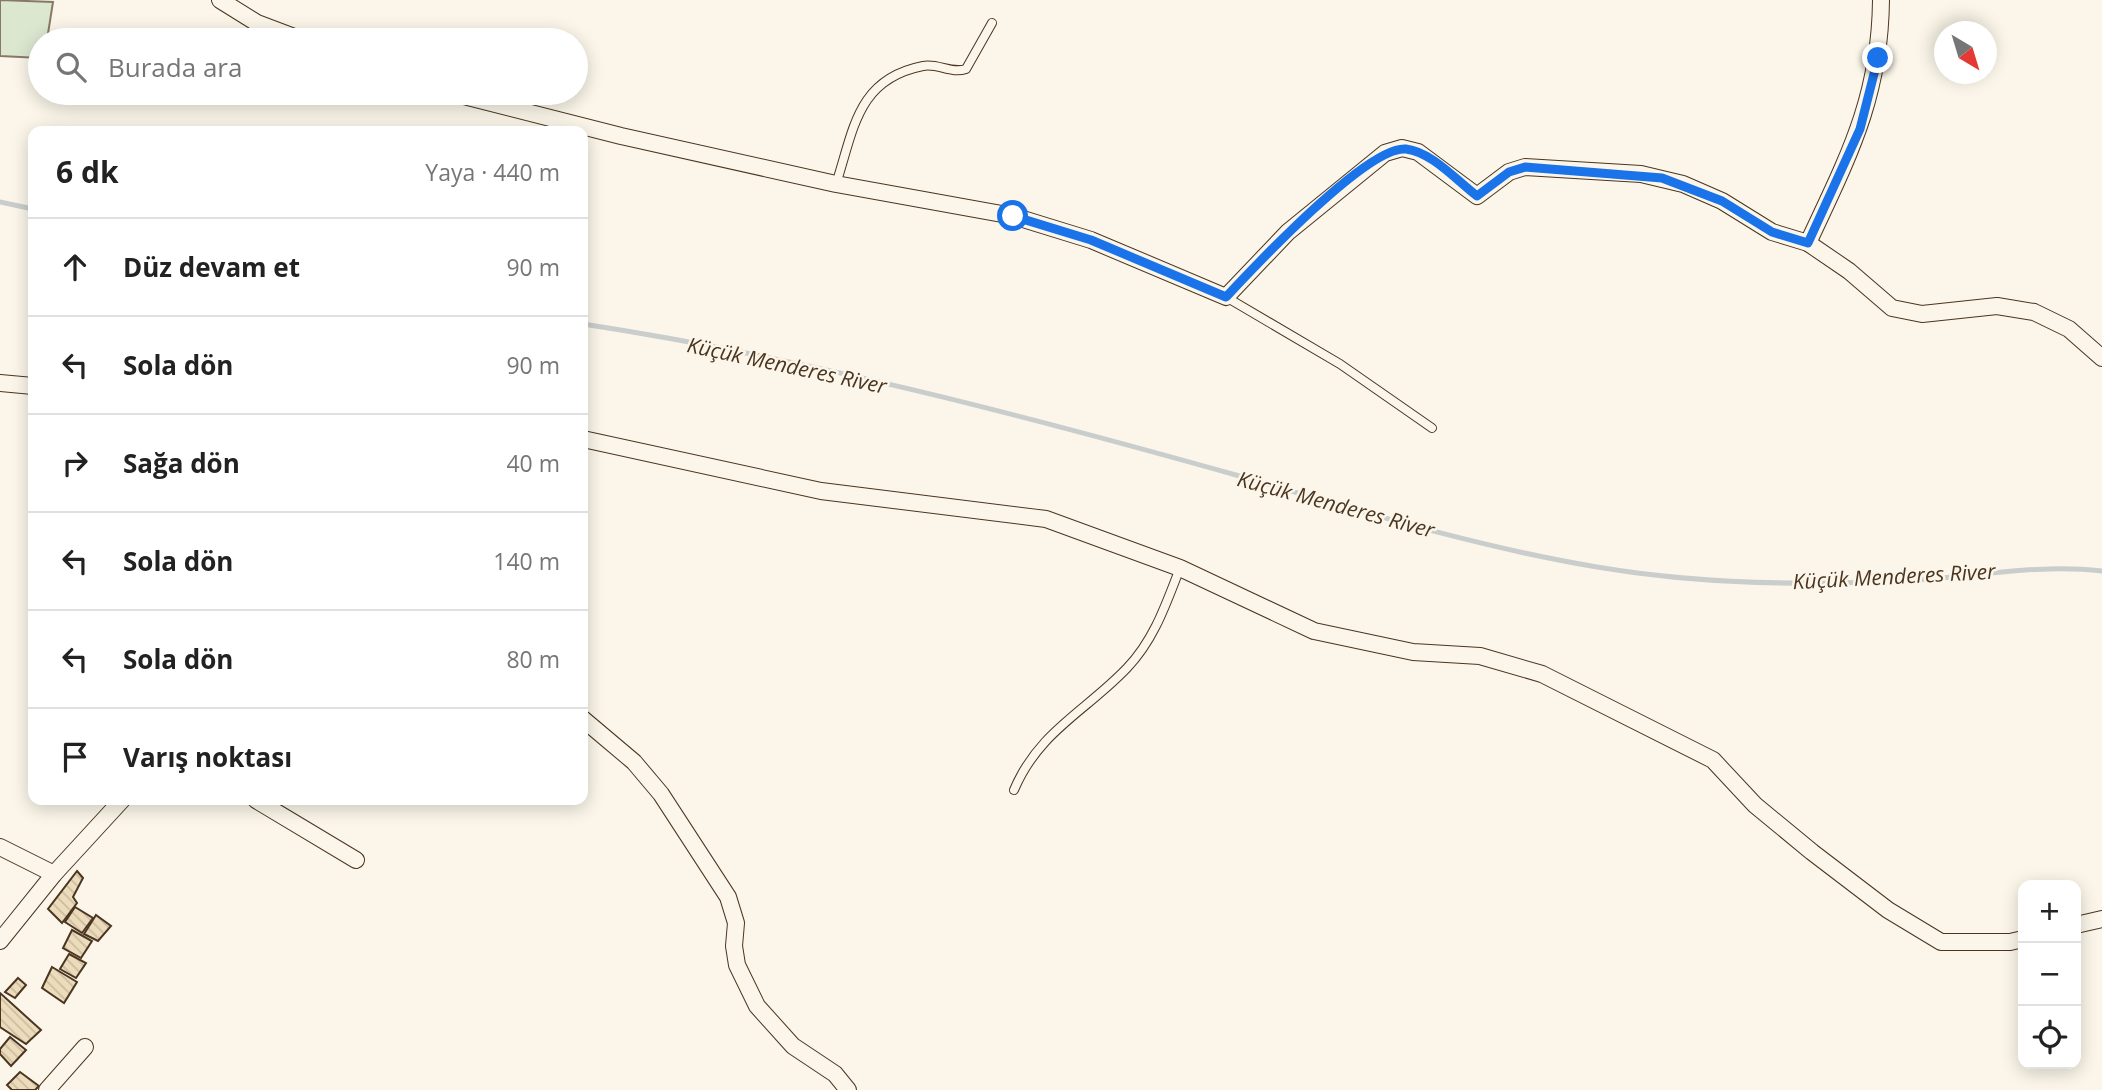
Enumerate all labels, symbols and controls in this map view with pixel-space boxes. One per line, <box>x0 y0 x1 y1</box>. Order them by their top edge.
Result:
north arrow <box>1934 21 1997 84</box>
search box <box>28 28 588 105</box>
route end <box>1862 42 1893 73</box>
icon: search <box>52 48 90 86</box>
text: Burada ara <box>108 49 242 85</box>
text: 6 dk <box>56 151 119 192</box>
text: Yaya · 440 m <box>425 156 560 188</box>
route start <box>997 200 1028 231</box>
icon: ahead <box>56 248 94 286</box>
text: Düz devam et <box>123 249 300 285</box>
text: 90 m <box>506 251 560 283</box>
water label: Küçük Menderes River <box>685 330 890 400</box>
icon: left <box>56 346 94 384</box>
text: Sola dön <box>123 347 233 383</box>
text: 90 m <box>506 349 560 381</box>
icon: right <box>56 444 94 482</box>
text: Sağa dön <box>123 445 240 481</box>
text: 40 m <box>506 447 560 479</box>
water label: Küçük Menderes River <box>1234 464 1438 544</box>
icon: left <box>56 542 94 580</box>
text: Sola dön <box>123 543 233 579</box>
text: 140 m <box>493 545 560 577</box>
water label: Küçük Menderes River <box>1792 557 1997 595</box>
icon: left <box>56 640 94 678</box>
text: Sola dön <box>123 641 233 677</box>
text: 80 m <box>506 643 560 675</box>
icon: arrive <box>56 738 94 776</box>
text: Varış noktası <box>123 739 292 775</box>
map controls <box>2018 880 2081 1069</box>
button: + <box>2018 880 2081 943</box>
button: − <box>2018 943 2081 1006</box>
button: locate <box>2018 1006 2081 1069</box>

